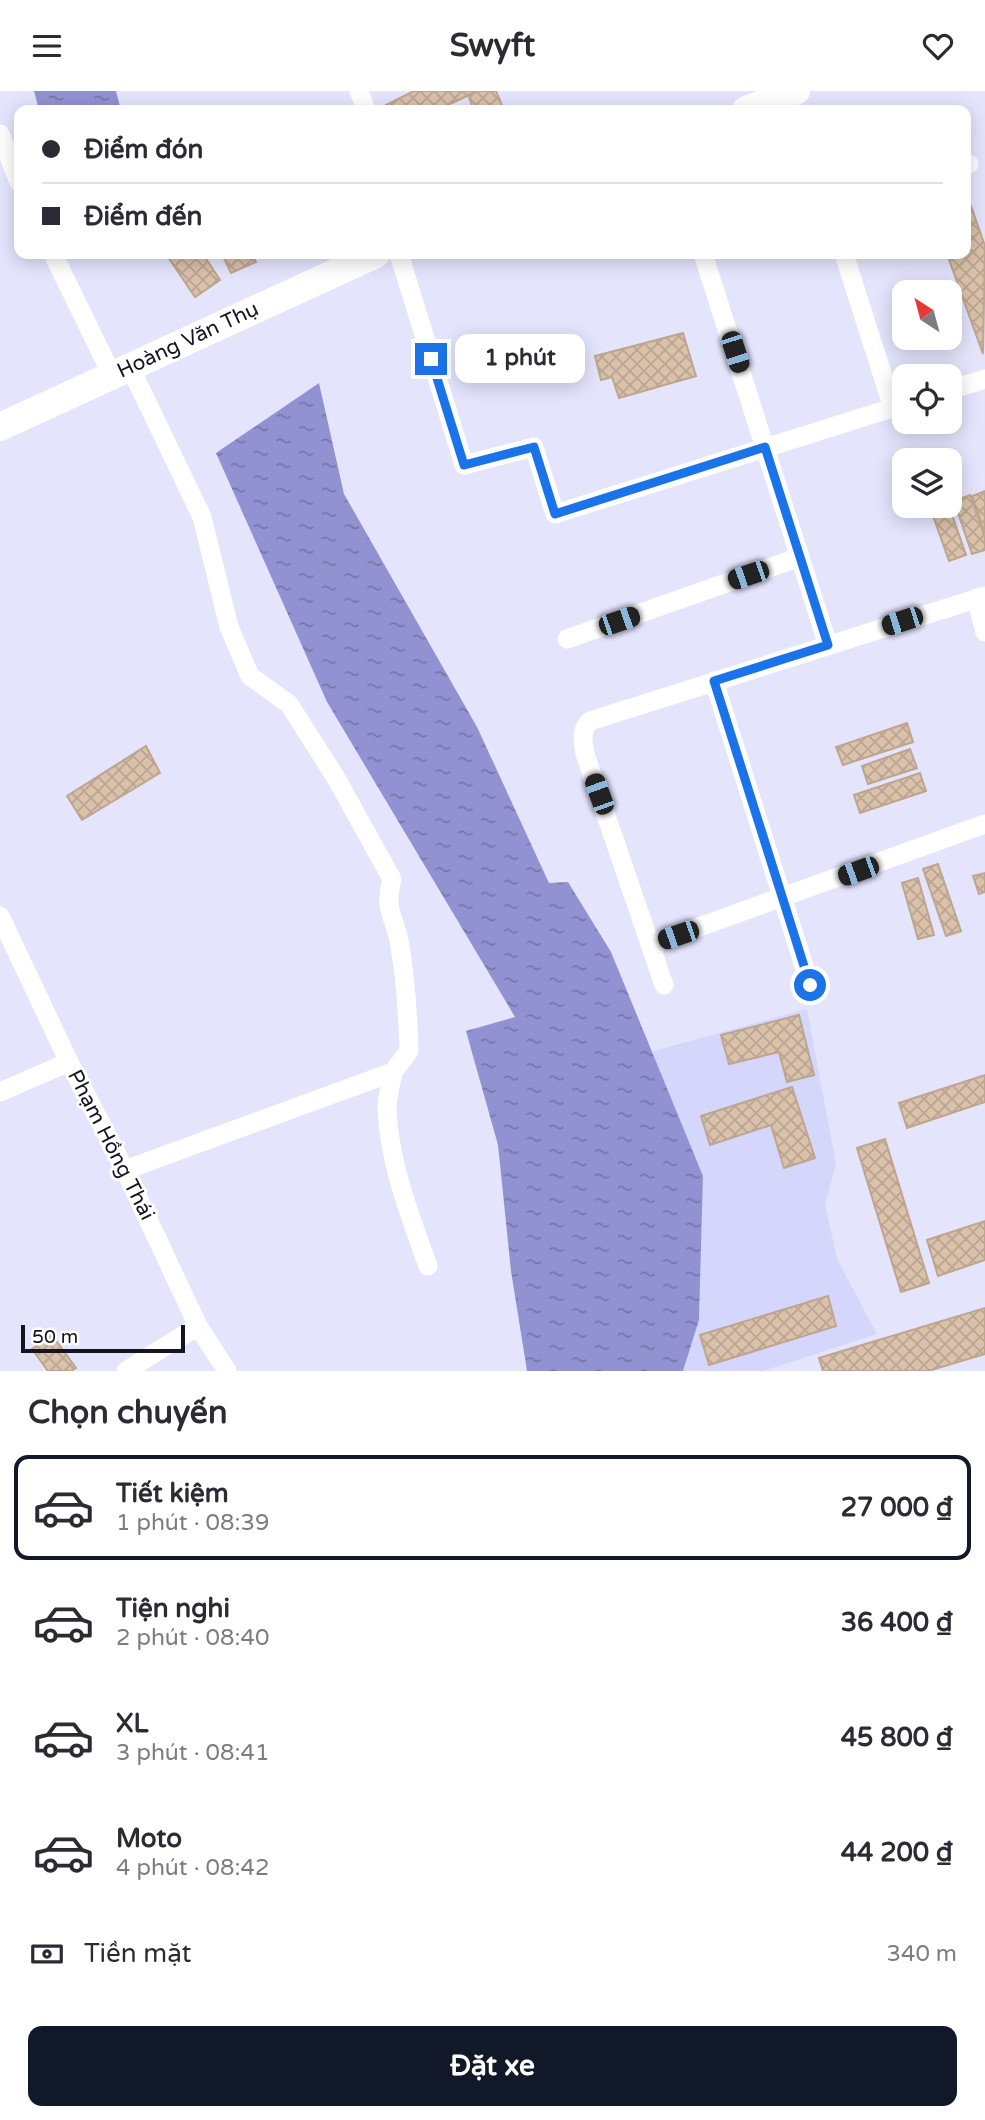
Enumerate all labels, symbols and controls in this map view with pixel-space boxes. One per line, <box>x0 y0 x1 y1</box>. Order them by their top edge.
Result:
icon: menu <box>28 27 66 65</box>
text: Swyft <box>450 27 535 65</box>
icon: heart <box>919 27 957 65</box>
text: Điểm đón <box>84 134 203 165</box>
text: Điểm đến <box>84 201 202 232</box>
north arrow <box>892 280 962 350</box>
map controls <box>892 280 962 518</box>
street label: Hoàng Văn Thụ <box>113 296 263 384</box>
car <box>719 329 752 375</box>
callout: 1 phút <box>456 335 585 383</box>
route end <box>415 343 447 375</box>
text: 1 phút <box>484 344 556 372</box>
button: locate <box>892 364 962 434</box>
button: layers <box>892 448 962 518</box>
car <box>725 558 772 592</box>
car <box>596 604 643 638</box>
car <box>879 605 926 637</box>
car <box>582 771 617 817</box>
car <box>835 854 882 888</box>
car <box>655 918 702 952</box>
route start <box>794 969 826 1001</box>
street label: Phạm Hồng Thái <box>62 1066 160 1224</box>
scale bar <box>21 1322 186 1354</box>
text: 50 m <box>32 1326 78 1348</box>
text: Chọn chuyến <box>28 1394 227 1432</box>
icon: car <box>32 1476 95 1539</box>
text: Tiết kiệm <box>116 1478 229 1509</box>
text: 27 000 ₫ <box>841 1492 953 1523</box>
text: 1 phút · 08:39 <box>116 1509 269 1537</box>
icon: car <box>32 1591 95 1654</box>
text: Tiện nghi <box>116 1593 230 1624</box>
text: 36 400 ₫ <box>841 1607 953 1638</box>
text: 2 phút · 08:40 <box>116 1624 269 1652</box>
icon: car <box>32 1706 95 1769</box>
text: XL <box>116 1708 148 1739</box>
text: 45 800 ₫ <box>841 1722 953 1753</box>
text: 3 phút · 08:41 <box>116 1739 269 1767</box>
icon: car <box>32 1821 95 1884</box>
text: Moto <box>116 1823 182 1854</box>
text: 44 200 ₫ <box>841 1837 953 1868</box>
text: 4 phút · 08:42 <box>116 1854 269 1882</box>
icon: cash <box>28 1935 66 1973</box>
text: Tiền mặt <box>84 1938 191 1969</box>
text: 340 m <box>887 1940 957 1968</box>
button: Đặt xe <box>28 2026 957 2106</box>

